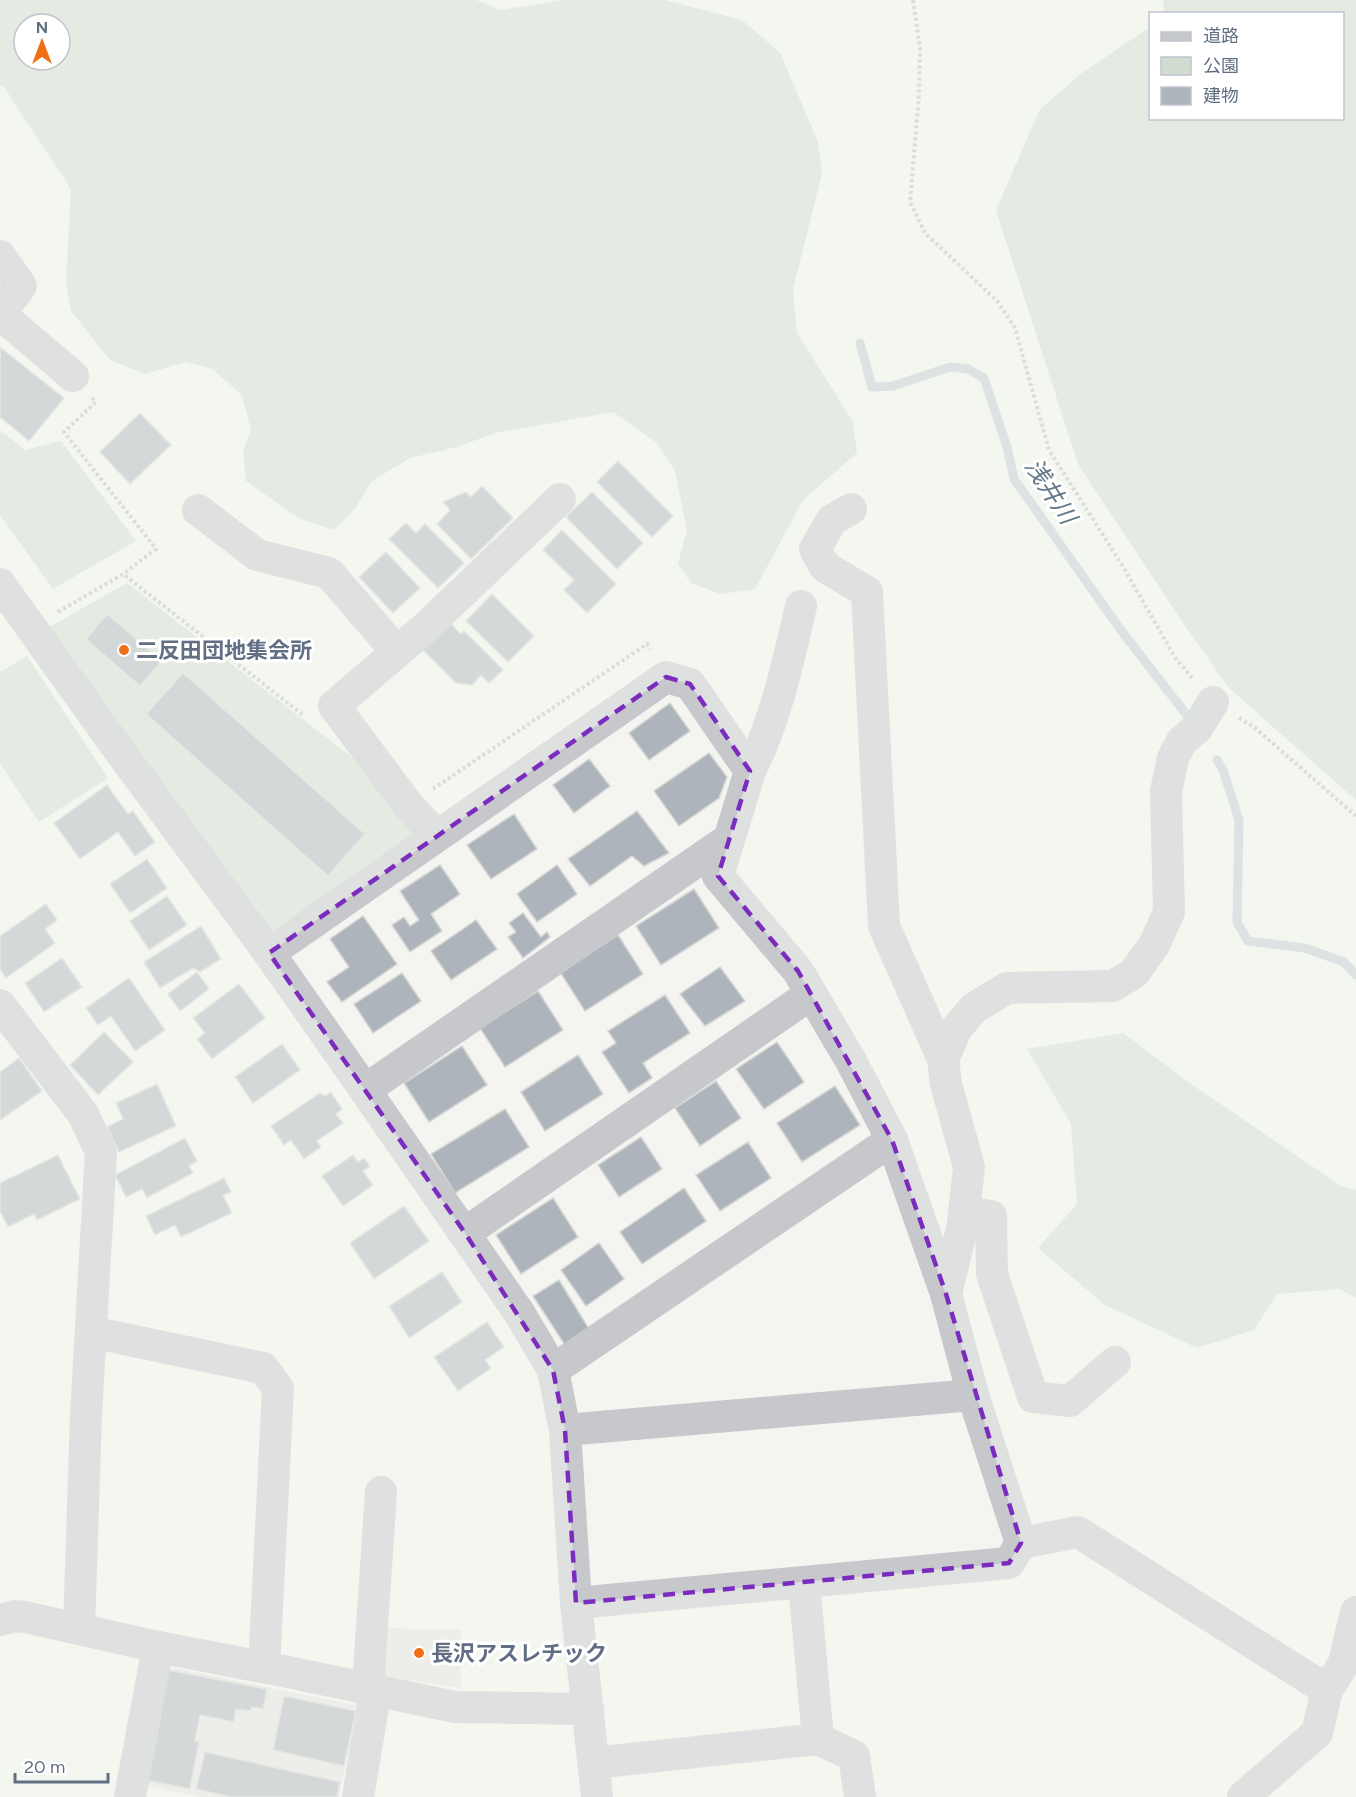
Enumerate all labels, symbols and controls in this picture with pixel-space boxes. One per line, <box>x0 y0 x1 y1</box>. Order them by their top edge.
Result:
north arrow <box>12 12 72 72</box>
legend <box>1149 12 1344 120</box>
text: N <box>36 18 48 37</box>
text: 道路 <box>1203 25 1239 47</box>
text: 公園 <box>1203 55 1239 77</box>
text: 建物 <box>1203 85 1239 107</box>
water label: 浅井川 <box>1019 453 1084 532</box>
place label: 二反田団地集会所 <box>136 637 312 664</box>
marker: 二反田団地集会所 <box>117 643 131 657</box>
place label: 長沢アスレチック <box>431 1640 607 1667</box>
marker: 長沢アスレチック <box>412 1646 426 1660</box>
scale bar <box>15 1746 108 1784</box>
text: 20 m <box>24 1756 65 1778</box>

